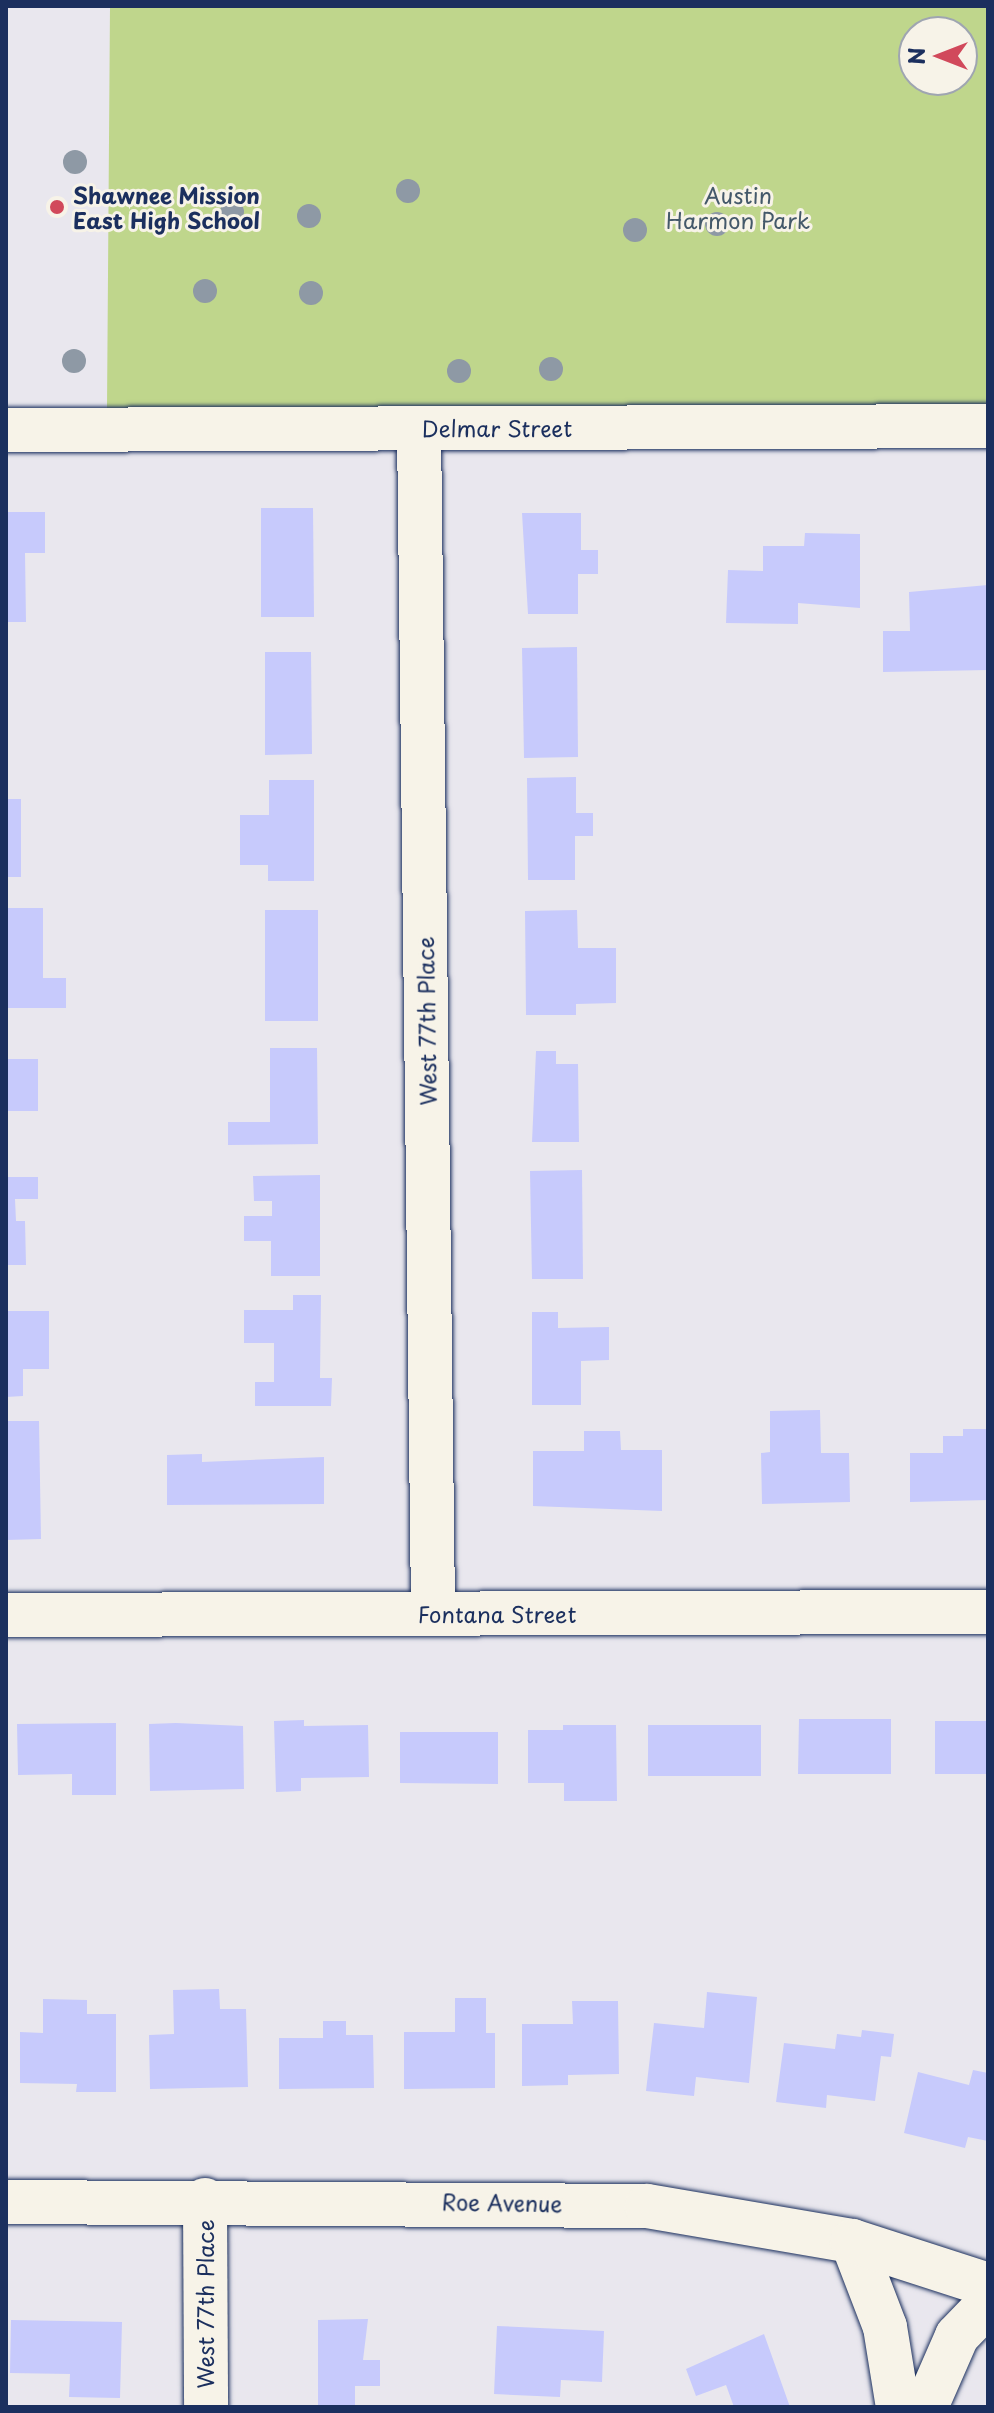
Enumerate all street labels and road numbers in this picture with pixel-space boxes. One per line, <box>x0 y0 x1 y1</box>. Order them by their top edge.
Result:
street label: Delmar Street <box>421 415 573 441</box>
street label: West 77th Place <box>411 937 441 1105</box>
street label: Fontana Street <box>417 1601 577 1627</box>
street label: Roe Avenue <box>441 2188 563 2216</box>
street label: West 77th Place <box>192 2220 218 2388</box>

